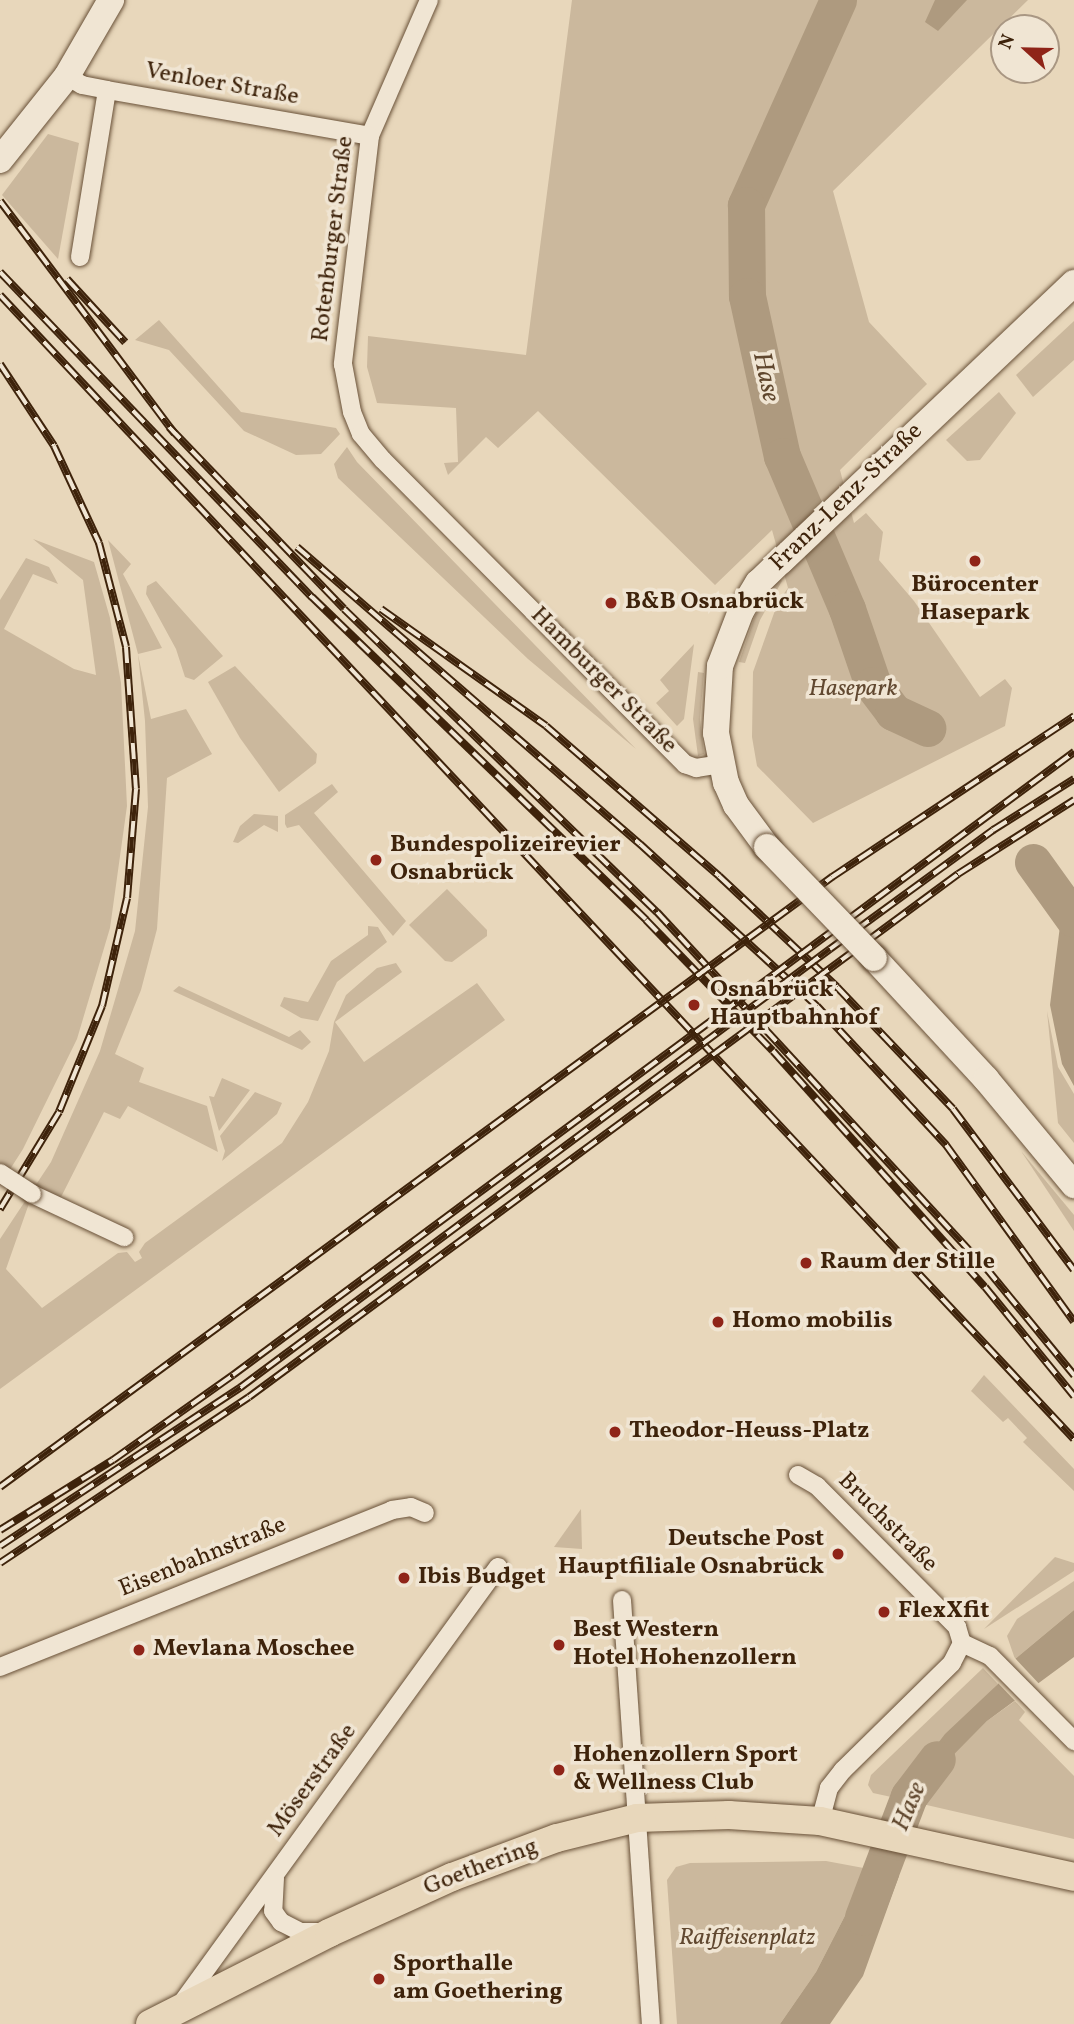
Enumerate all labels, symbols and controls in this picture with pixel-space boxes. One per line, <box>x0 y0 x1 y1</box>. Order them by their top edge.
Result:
north arrow <box>990 14 1060 84</box>
text: N <box>993 31 1022 53</box>
street label: Venloer Straße <box>143 57 301 113</box>
street label: Rotenburger Straße <box>307 134 361 344</box>
water label: Hase <box>745 349 785 405</box>
street label: Franz-Lenz-Straße <box>765 418 929 578</box>
marker: Bürocenter Hasepark <box>967 553 983 569</box>
place label: Bürocenter Hasepark <box>911 572 1039 628</box>
place label: B&B Osnabrück <box>625 589 804 617</box>
marker: B&B Osnabrück <box>603 595 619 611</box>
street label: Hamburger Straße <box>524 602 682 760</box>
park label: Hasepark <box>808 676 898 704</box>
place label: Bundespolizeirevier Osnabrück <box>390 832 621 888</box>
marker: Bundespolizeirevier Osnabrück <box>368 852 384 868</box>
place label: Osnabrück Hauptbahnhof <box>710 977 878 1033</box>
marker: Osnabrück Hauptbahnhof <box>684 995 704 1015</box>
place label: Raum der Stille <box>820 1249 995 1277</box>
marker: Raum der Stille <box>798 1255 814 1271</box>
place label: Homo mobilis <box>732 1308 893 1336</box>
marker: Homo mobilis <box>710 1314 726 1330</box>
place label: Theodor-Heuss-Platz <box>629 1418 869 1446</box>
marker: Theodor-Heuss-Platz <box>607 1424 623 1440</box>
street label: Bruchstraße <box>831 1467 943 1579</box>
street label: Eisenbahnstraße <box>115 1511 291 1605</box>
place label: Deutsche Post Hauptfiliale Osnabrück <box>558 1526 824 1582</box>
marker: Deutsche Post Hauptfiliale Osnabrück <box>830 1546 846 1562</box>
place label: Ibis Budget <box>418 1564 546 1592</box>
marker: Ibis Budget <box>396 1570 412 1586</box>
place label: FlexXfit <box>898 1598 989 1626</box>
marker: FlexXfit <box>876 1604 892 1620</box>
place label: Best Western Hotel Hohenzollern <box>573 1617 797 1673</box>
place label: Mevlana Moschee <box>153 1636 354 1664</box>
marker: Best Western Hotel Hohenzollern <box>551 1637 567 1653</box>
marker: Mevlana Moschee <box>131 1642 147 1658</box>
street label: Möserstraße <box>262 1719 364 1843</box>
place label: Hohenzollern Sport & Wellness Club <box>573 1742 798 1798</box>
marker: Hohenzollern Sport & Wellness Club <box>551 1762 567 1778</box>
water label: Hase <box>886 1778 934 1836</box>
street label: Goethering <box>420 1833 542 1903</box>
park label: Raiffeisenplatz <box>679 1925 815 1953</box>
place label: Sporthalle am Goethering <box>393 1951 563 2007</box>
marker: Sporthalle am Goethering <box>371 1971 387 1987</box>

